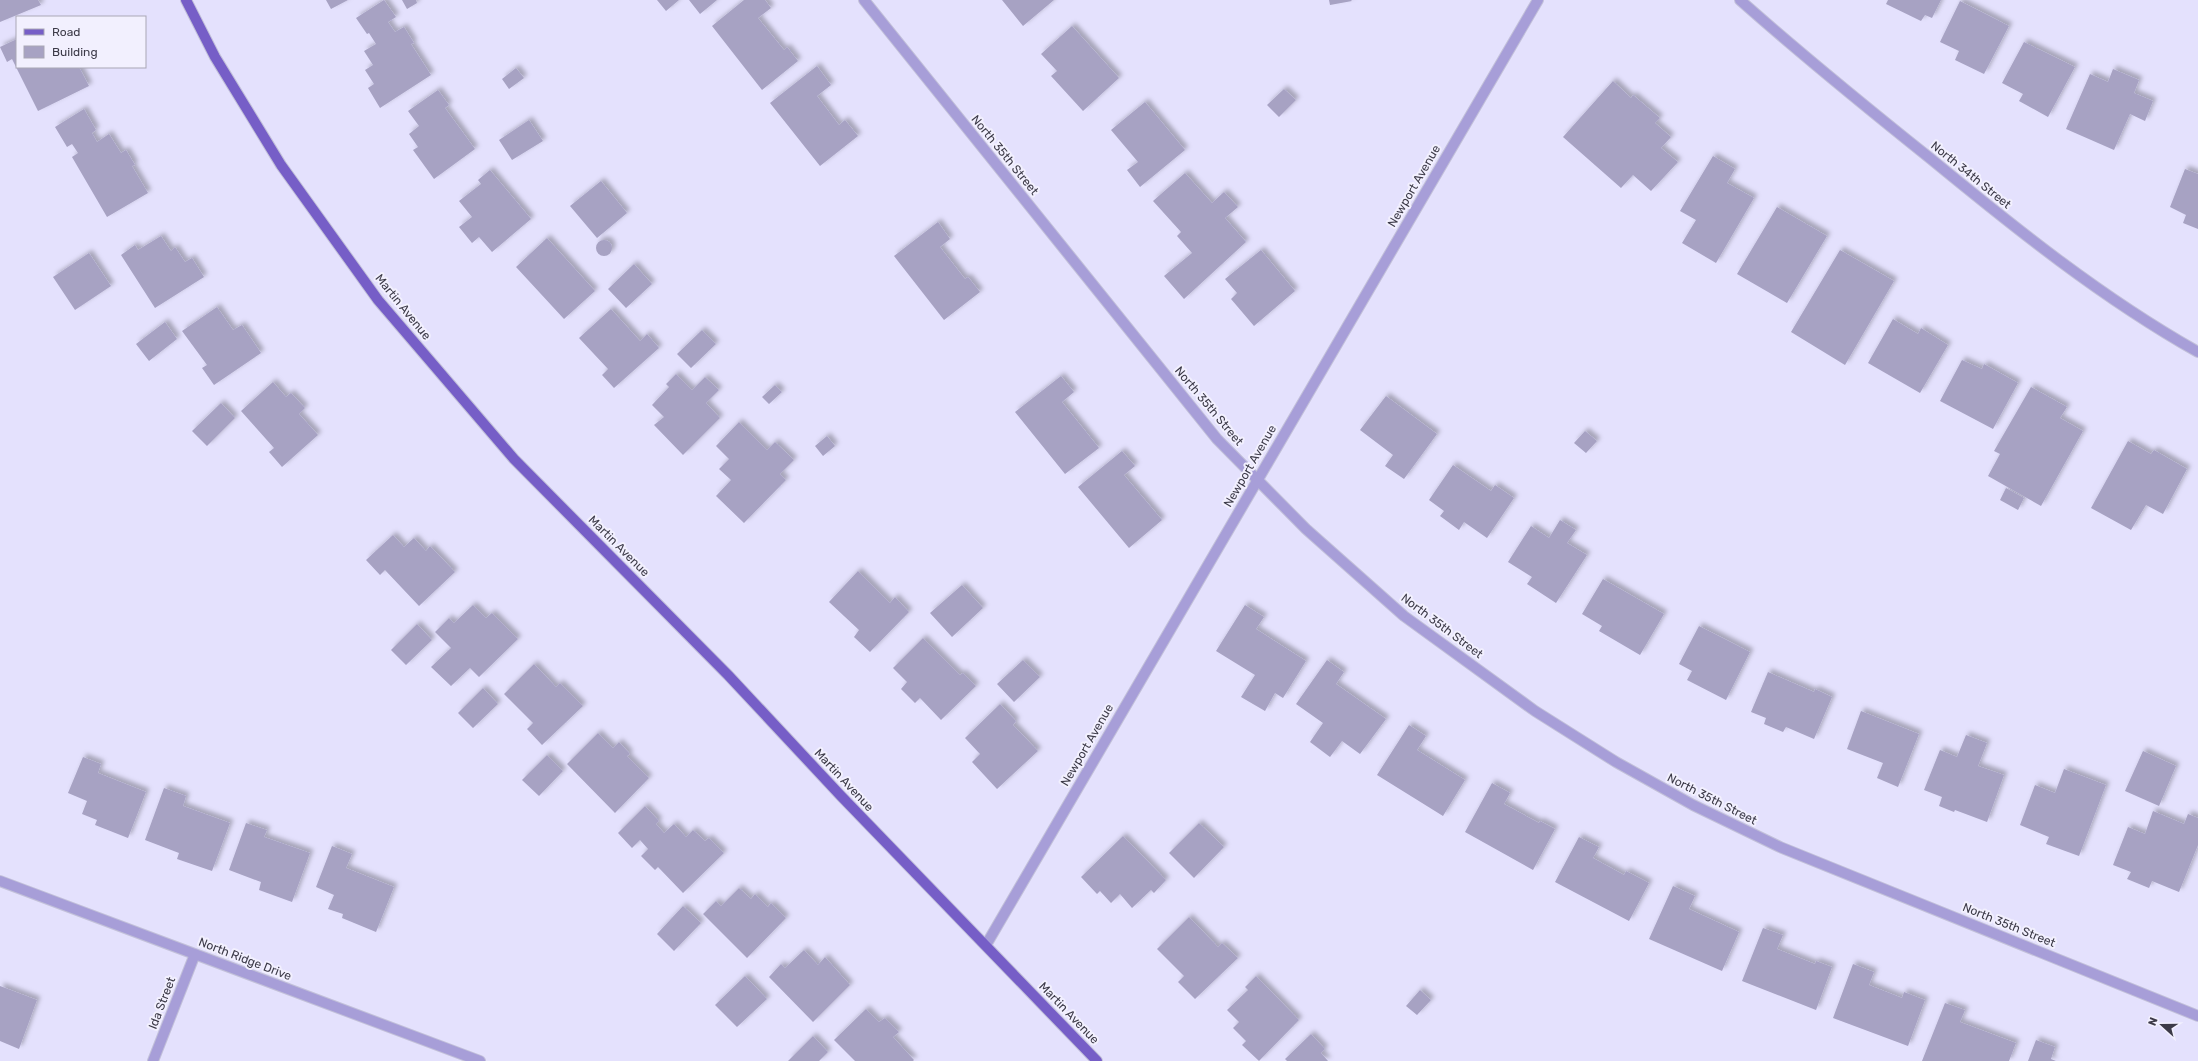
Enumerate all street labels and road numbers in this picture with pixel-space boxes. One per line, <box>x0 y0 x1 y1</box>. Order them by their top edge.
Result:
street label: North 35th Street <box>969 112 1042 198</box>
street label: North 34th Street <box>1928 138 2014 212</box>
street label: Newport Avenue <box>1385 142 1443 230</box>
street label: Martin Avenue <box>372 271 434 343</box>
street label: North 35th Street <box>1172 364 1246 449</box>
street label: Newport Avenue <box>1221 422 1279 510</box>
street label: Martin Avenue <box>586 513 653 580</box>
street label: North 35th Street <box>1398 591 1486 661</box>
street label: Newport Avenue <box>1058 701 1116 789</box>
street label: Martin Avenue <box>812 746 877 814</box>
street label: North 35th Street <box>1665 770 1759 828</box>
street label: North 35th Street <box>1961 900 2058 950</box>
street label: North Ridge Drive <box>197 935 294 983</box>
street label: Ida Street <box>146 975 178 1031</box>
street label: Martin Avenue <box>1036 979 1102 1047</box>

